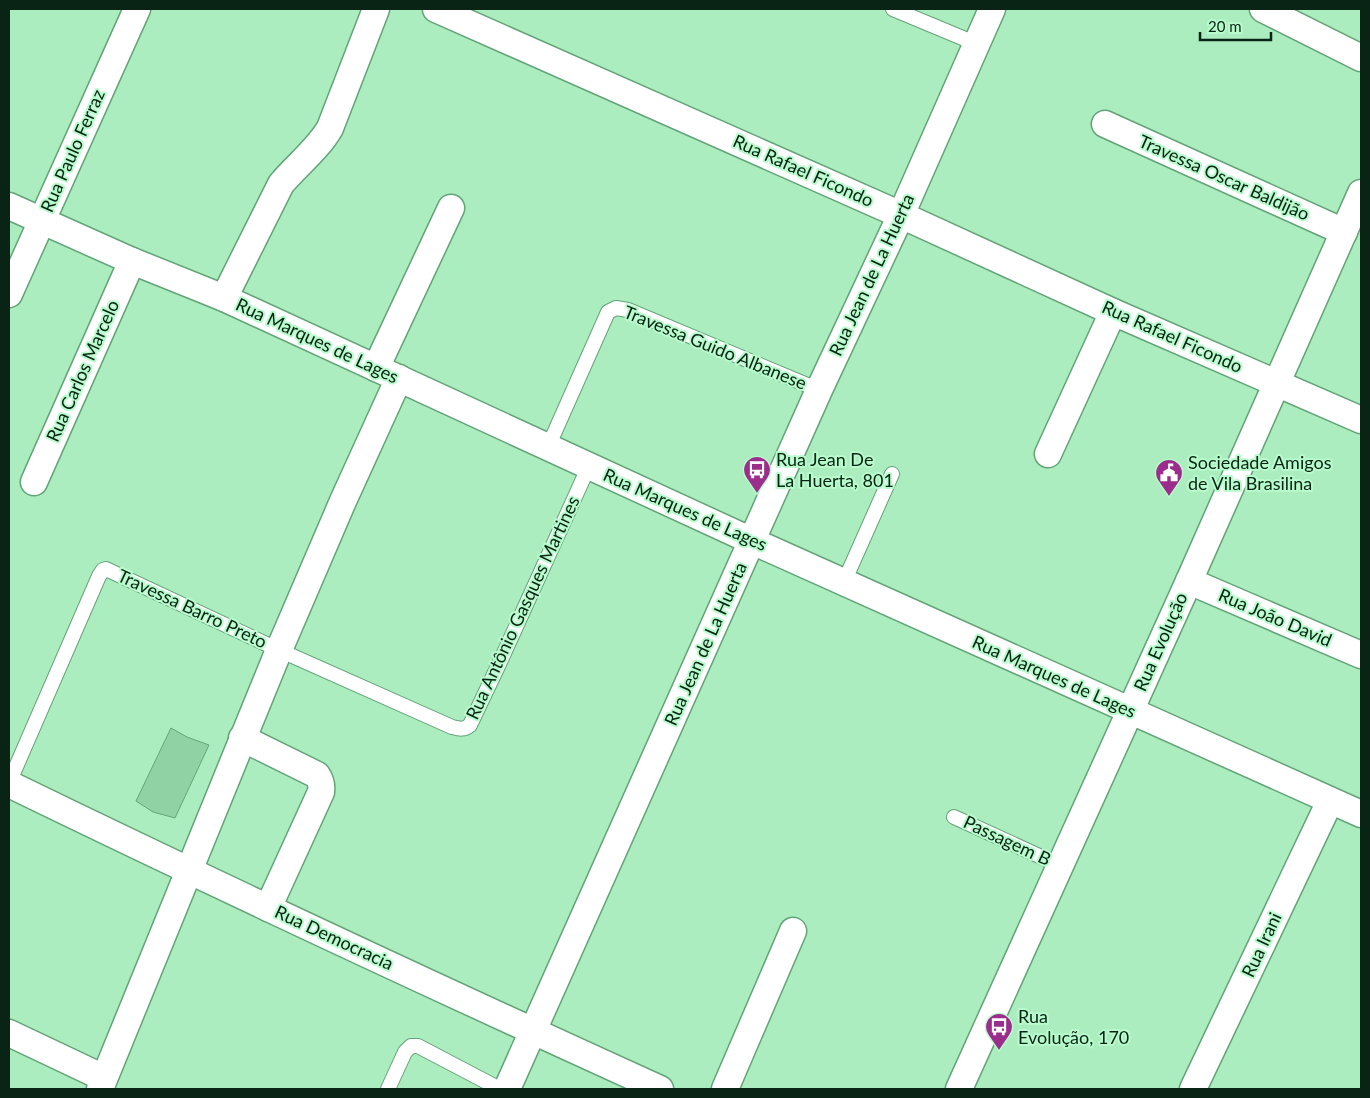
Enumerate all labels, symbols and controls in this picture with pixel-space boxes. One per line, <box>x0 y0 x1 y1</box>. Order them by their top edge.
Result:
scale bar <box>1200 10 1271 42</box>
text: 20 m <box>1208 17 1242 35</box>
street label: Rua Paulo Ferraz <box>35 86 109 215</box>
street label: Rua Rafael Ficondo <box>730 129 877 211</box>
street label: Travessa Oscar Baldijão <box>1136 130 1313 225</box>
street label: Rua Jean de La Huerta <box>824 190 918 359</box>
street label: Rua Marques de Lages <box>233 293 402 388</box>
street label: Rua Rafael Ficondo <box>1099 295 1246 377</box>
street label: Rua Carlos Marcelo <box>41 296 123 445</box>
street label: Travessa Guido Albanese <box>621 300 810 394</box>
place label: Rua Jean De La Huerta, 801 <box>776 448 894 491</box>
place label: Sociedade Amigos de Vila Brasilina <box>1188 451 1332 494</box>
bus stop icon: Rua Jean De La Huerta, 801 <box>742 455 772 494</box>
public building icon: Sociedade Amigos de Vila Brasilina <box>1154 458 1184 497</box>
street label: Rua Marques de Lages <box>600 463 771 555</box>
street label: Rua Antônio Gasques Martines <box>461 492 584 723</box>
street label: Rua Jean de La Huerta <box>659 559 751 729</box>
street label: Travessa Barro Preto <box>114 564 271 652</box>
street label: Rua João David <box>1215 583 1335 651</box>
street label: Rua Evolução <box>1129 589 1192 694</box>
street label: Rua Marques de Lages <box>969 630 1140 722</box>
street label: Passagem B <box>960 810 1055 870</box>
street label: Rua Democracia <box>272 900 397 974</box>
street label: Rua Irani <box>1237 909 1286 981</box>
place label: Rua Evolução, 170 <box>1018 1005 1129 1048</box>
bus stop icon: Rua Evolução, 170 <box>984 1012 1014 1051</box>

